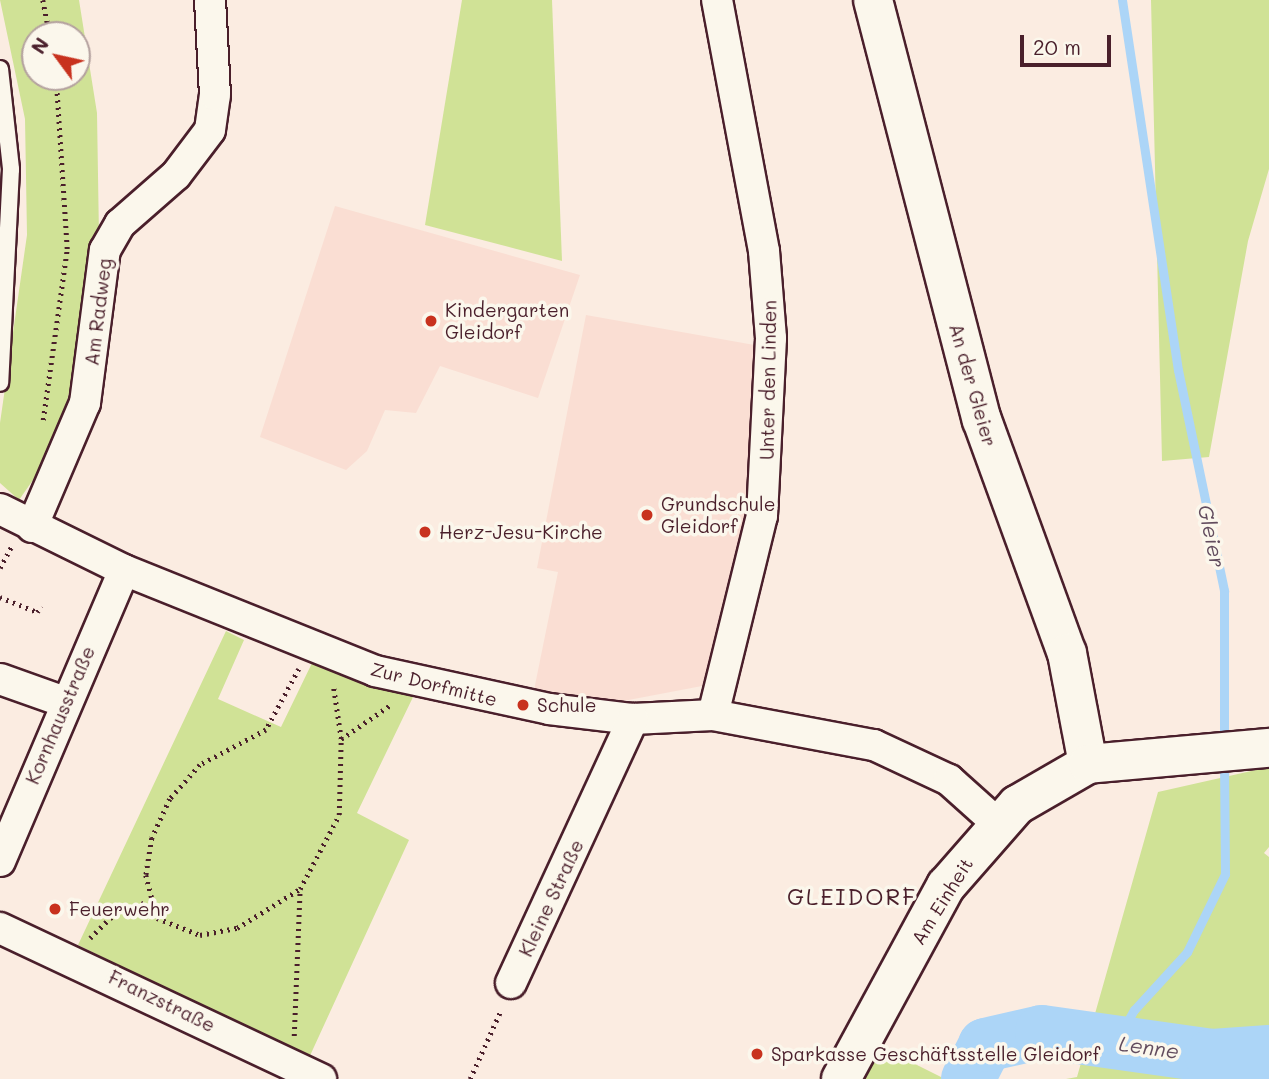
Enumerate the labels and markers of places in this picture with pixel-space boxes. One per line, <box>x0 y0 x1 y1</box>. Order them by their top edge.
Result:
place label: Kindergarten Gleidorf <box>445 299 569 343</box>
marker: Kindergarten Gleidorf <box>423 313 439 329</box>
place label: Grundschule Gleidorf <box>661 493 776 537</box>
marker: Grundschule Gleidorf <box>639 507 655 523</box>
place label: Herz-Jesu-Kirche <box>439 521 603 543</box>
marker: Herz-Jesu-Kirche <box>417 524 433 540</box>
place label: Schule <box>537 694 597 716</box>
marker: Schule <box>515 697 531 713</box>
place label: Feuerwehr <box>69 898 170 920</box>
marker: Feuerwehr <box>47 901 63 917</box>
place label: Sparkasse Geschäftsstelle Gleidorf <box>771 1043 1100 1065</box>
marker: Sparkasse Geschäftsstelle Gleidorf <box>749 1046 765 1062</box>

